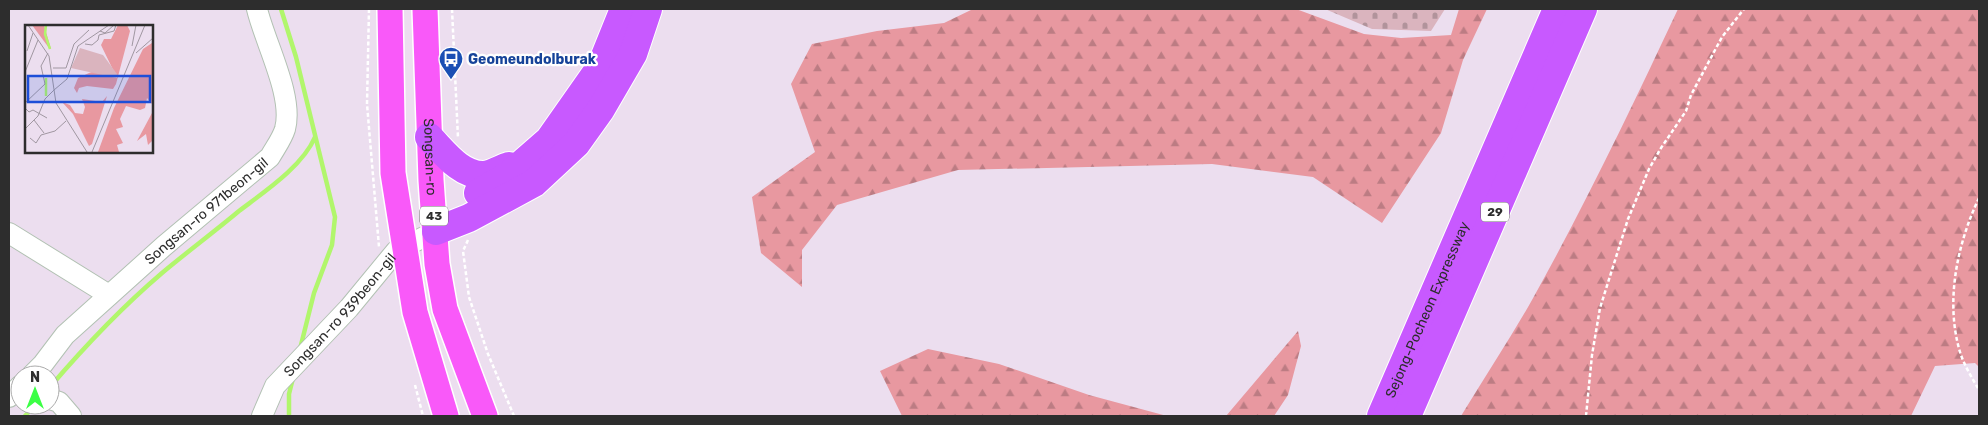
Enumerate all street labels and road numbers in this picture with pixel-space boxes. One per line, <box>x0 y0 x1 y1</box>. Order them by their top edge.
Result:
street label: Songsan-ro <box>420 118 440 196</box>
street label: Songsan-ro 971beon-gil <box>141 154 272 268</box>
road number: 29 <box>1481 202 1509 222</box>
road number: 43 <box>420 207 448 226</box>
street label: Sejong-Pocheon Expressway <box>1382 219 1473 401</box>
street label: Songsan-ro 939beon-gil <box>280 250 400 380</box>

